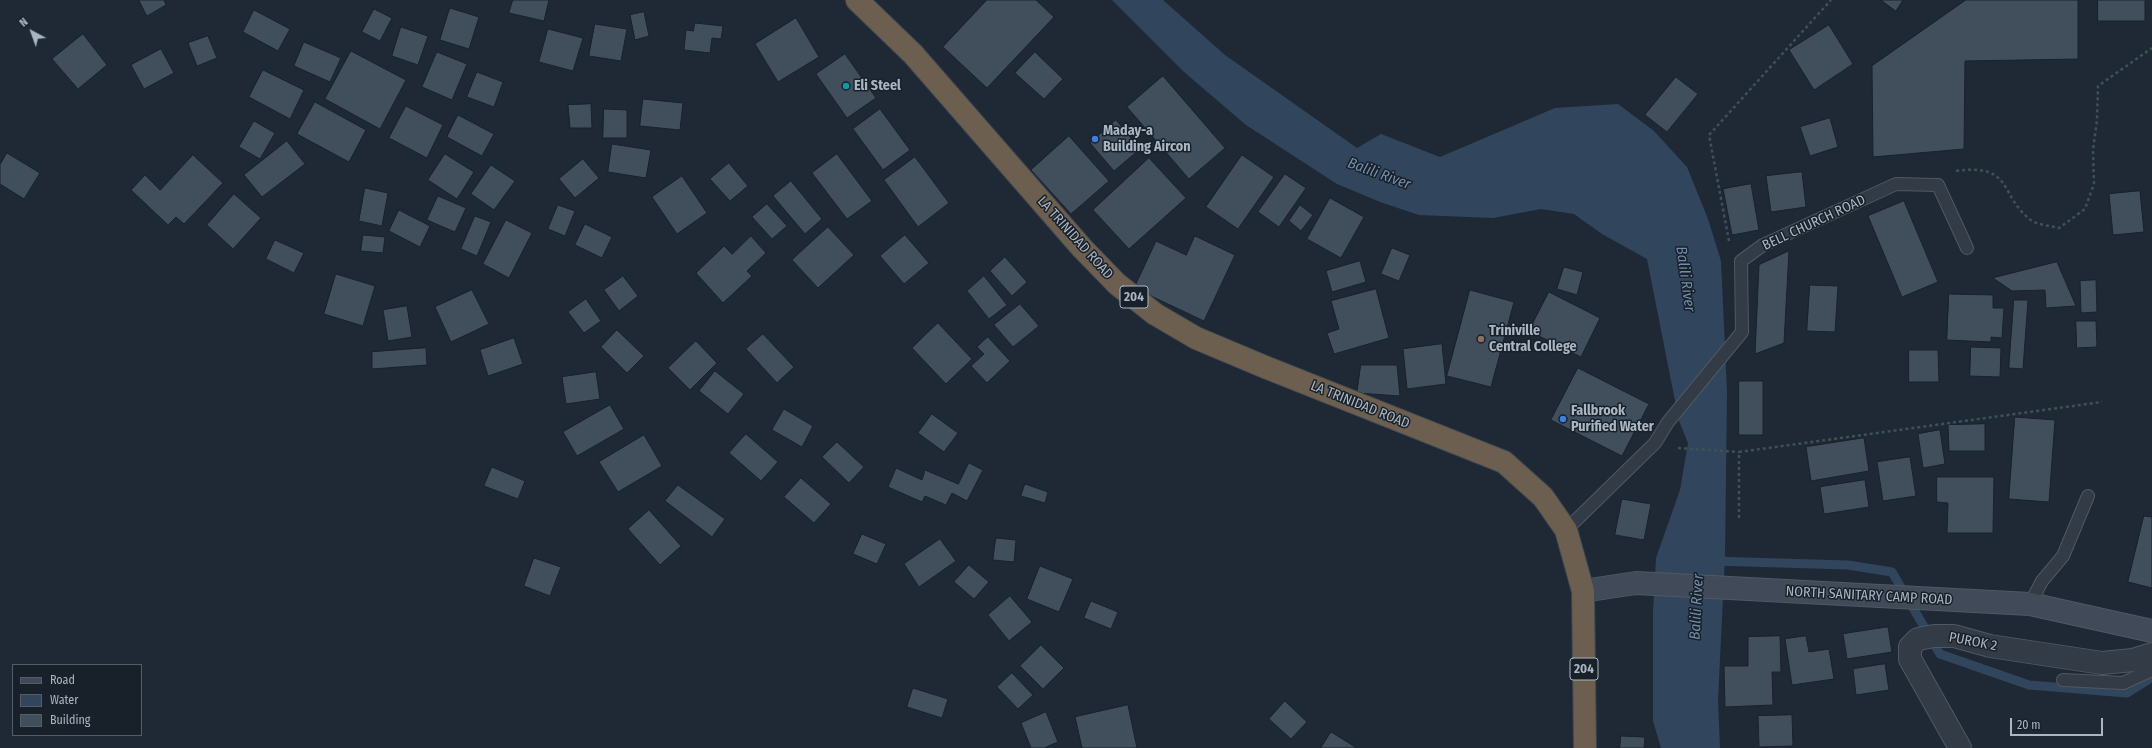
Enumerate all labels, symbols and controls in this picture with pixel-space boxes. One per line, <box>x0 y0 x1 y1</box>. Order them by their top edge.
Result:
north arrow <box>12 12 52 52</box>
text: N <box>17 15 31 30</box>
place label: Eli Steel <box>854 78 901 94</box>
marker: Eli Steel <box>841 81 851 91</box>
place label: Maday-a Building Aircon <box>1103 123 1191 156</box>
marker: Maday-a Building Aircon <box>1090 134 1100 144</box>
water label: Balili River <box>1345 154 1413 194</box>
street label: BELL CHURCH ROAD <box>1760 192 1868 254</box>
street label: LA TRINIDAD ROAD <box>1034 193 1116 283</box>
water label: Balili River <box>1672 245 1698 313</box>
road number: 204 <box>1120 286 1148 308</box>
place label: Triniville Central College <box>1489 323 1577 356</box>
marker: Triniville Central College <box>1476 334 1486 344</box>
street label: LA TRINIDAD ROAD <box>1308 378 1412 432</box>
place label: Fallbrook Purified Water <box>1571 403 1654 436</box>
marker: Fallbrook Purified Water <box>1558 414 1568 424</box>
water label: Balili River <box>1686 574 1708 640</box>
street label: NORTH SANITARY CAMP ROAD <box>1785 583 1953 609</box>
street label: PUROK 2 <box>1947 629 1999 655</box>
road number: 204 <box>1570 658 1598 680</box>
legend <box>12 664 142 736</box>
text: Road <box>50 673 75 687</box>
text: Water <box>50 693 78 707</box>
scale bar <box>2012 710 2105 736</box>
text: Building <box>50 713 90 727</box>
text: 20 m <box>2017 718 2041 732</box>

